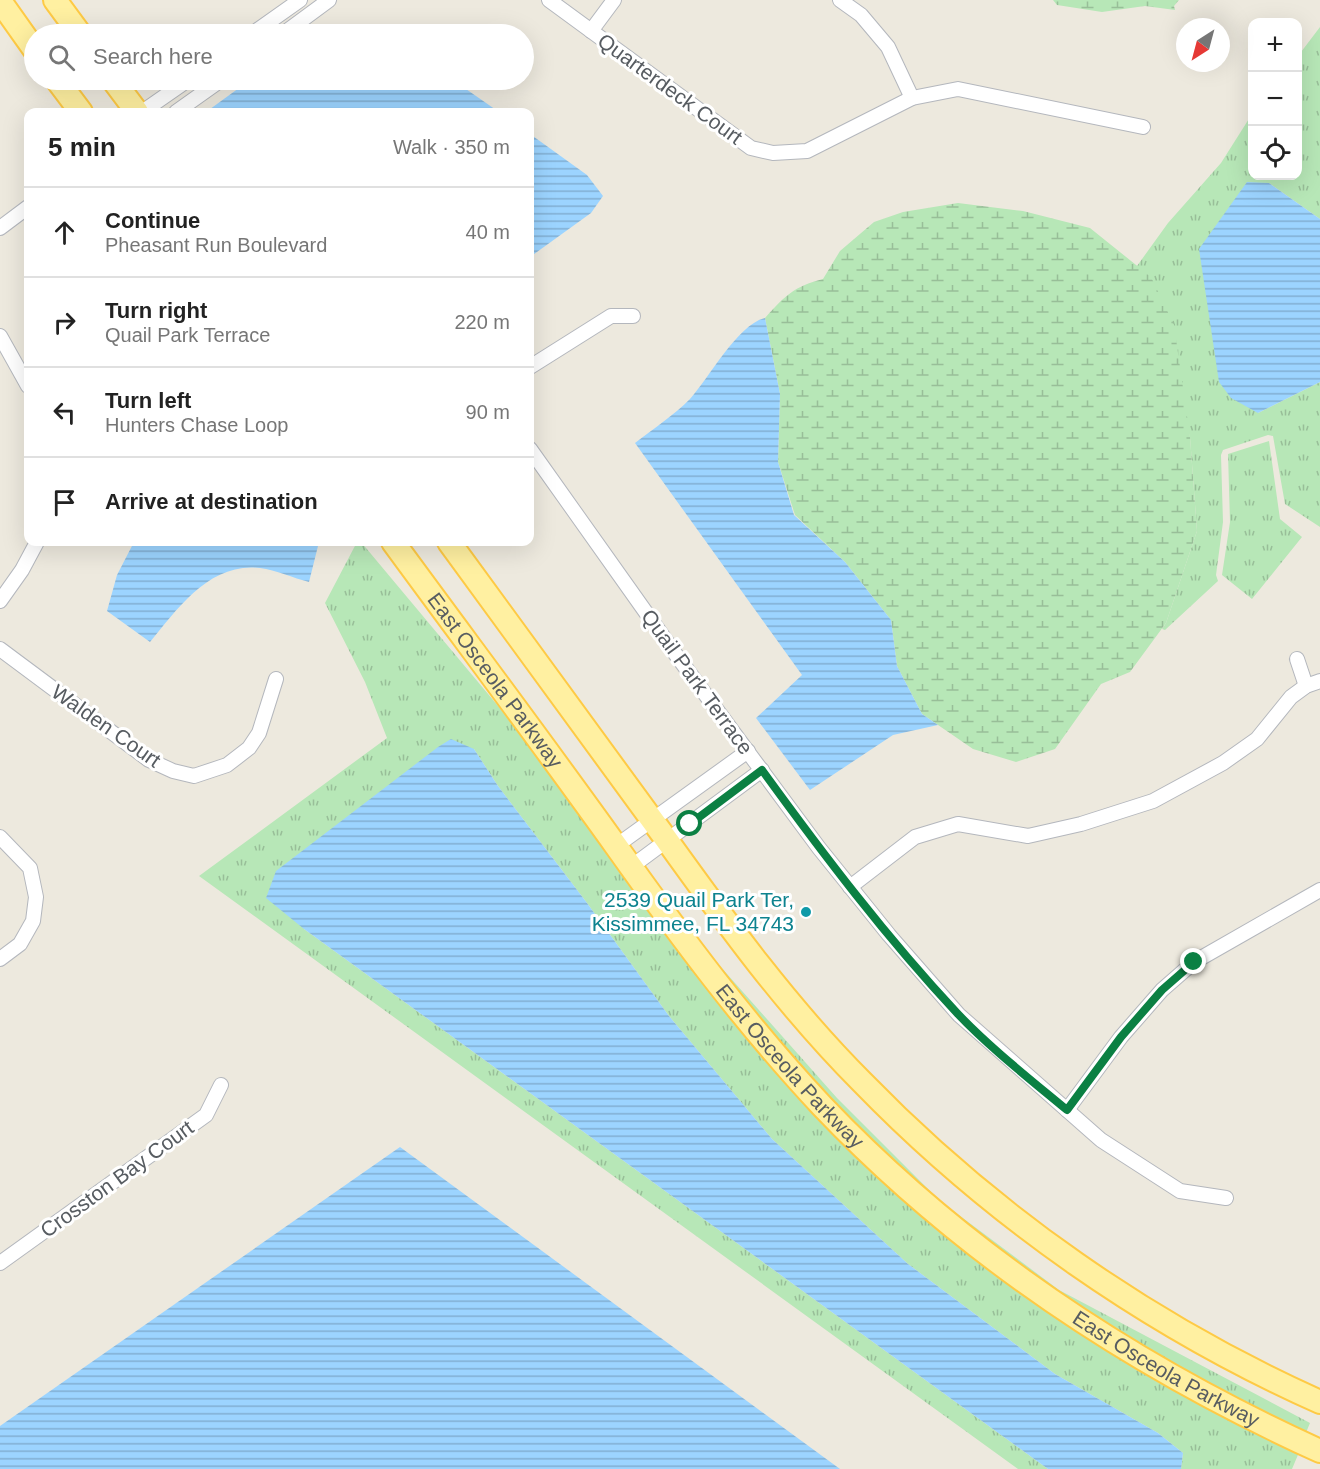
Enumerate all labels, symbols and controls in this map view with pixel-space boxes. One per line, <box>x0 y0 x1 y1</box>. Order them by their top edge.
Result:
north arrow <box>1176 18 1230 72</box>
map controls <box>1248 18 1302 180</box>
button: + <box>1248 18 1302 72</box>
search box <box>24 24 534 90</box>
street label: Quarterdeck Court <box>594 29 747 149</box>
icon: search <box>45 41 78 74</box>
text: Search here <box>93 44 213 69</box>
button: − <box>1248 72 1302 126</box>
button: locate <box>1248 126 1302 180</box>
text: 5 min <box>48 132 116 162</box>
text: Walk · 350 m <box>393 136 510 158</box>
text: Continue <box>105 208 200 233</box>
icon: ahead <box>48 216 81 249</box>
text: 40 m <box>466 221 510 243</box>
text: Pheasant Run Boulevard <box>105 234 327 256</box>
text: Turn right <box>105 298 207 323</box>
icon: right <box>48 306 81 339</box>
text: 220 m <box>454 311 510 333</box>
text: Quail Park Terrace <box>105 324 270 346</box>
text: Turn left <box>105 388 191 413</box>
icon: left <box>48 396 81 429</box>
text: 90 m <box>466 401 510 423</box>
text: Hunters Chase Loop <box>105 414 288 436</box>
icon: arrive <box>48 486 81 519</box>
text: Arrive at destination <box>105 489 318 514</box>
street label: East Osceola Parkway <box>423 588 568 772</box>
street label: Quail Park Terrace <box>637 605 758 759</box>
street label: Walden Court <box>47 680 165 772</box>
route start <box>676 810 702 836</box>
place label: 2539 Quail Park Ter, Kissimmee, FL 34743 <box>592 888 794 935</box>
marker: 2539 Quail Park Ter, Kissimmee, FL 34743 <box>799 905 813 919</box>
route end <box>1180 948 1206 974</box>
street label: East Osceola Parkway <box>712 979 869 1153</box>
street label: Crosston Bay Court <box>36 1115 198 1242</box>
street label: East Osceola Parkway <box>1069 1306 1264 1431</box>

